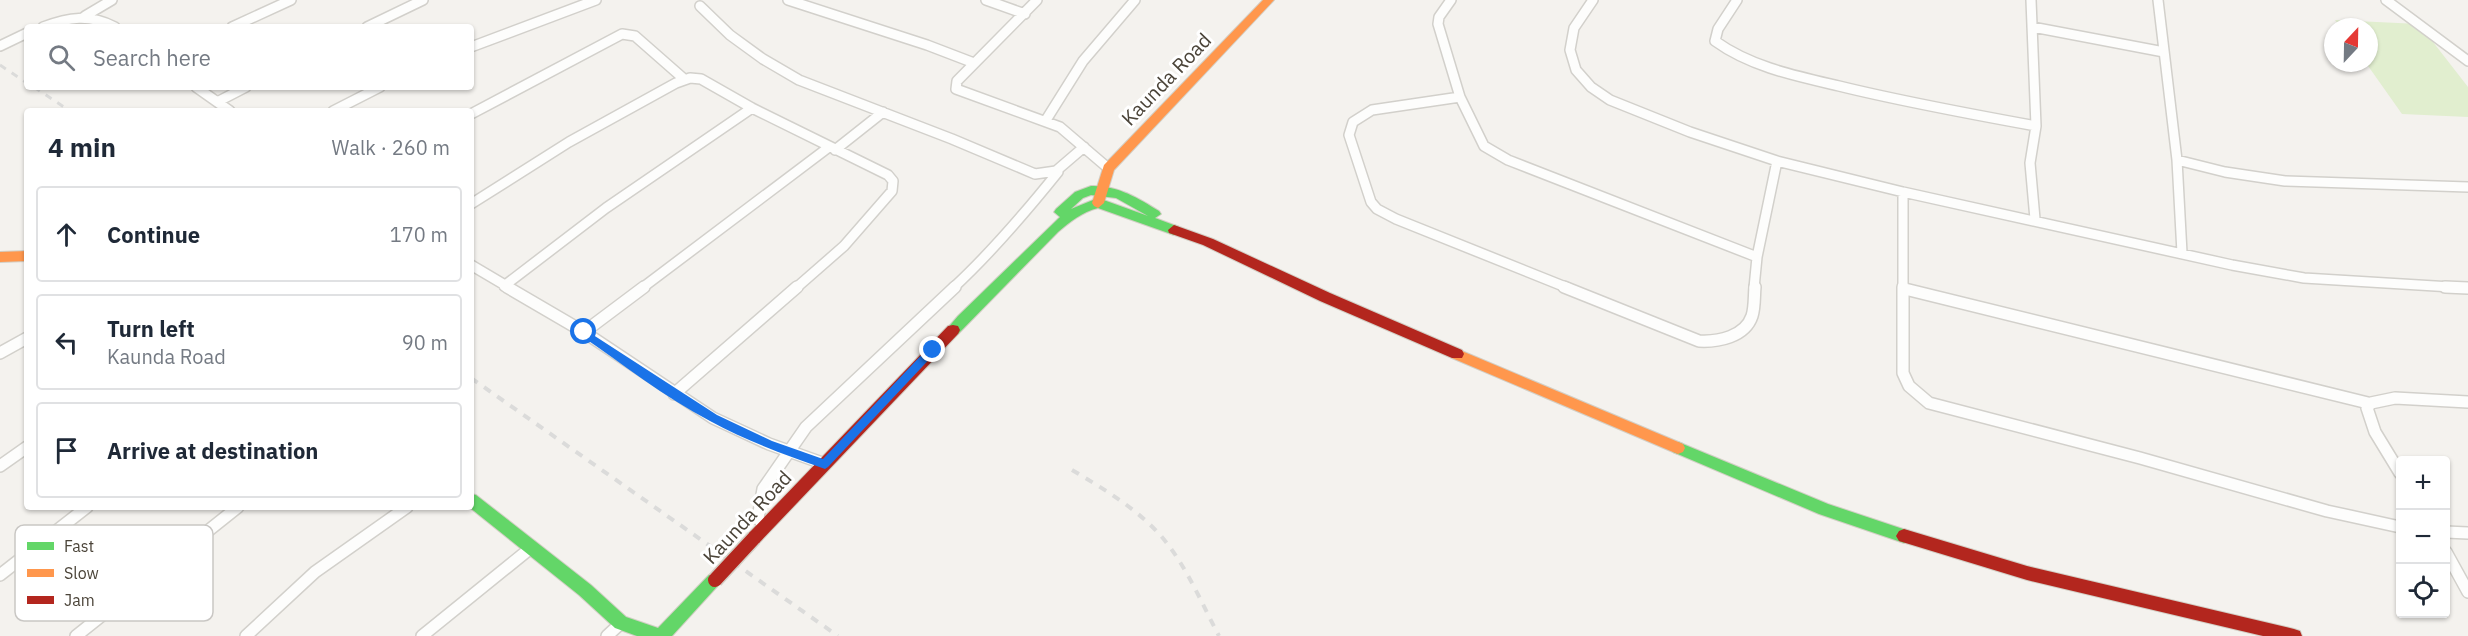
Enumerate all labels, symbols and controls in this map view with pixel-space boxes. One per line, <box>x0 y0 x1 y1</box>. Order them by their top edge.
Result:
north arrow <box>2324 18 2378 72</box>
search box <box>24 24 474 90</box>
street label: Kaunda Road <box>1115 27 1217 131</box>
icon: search <box>45 41 78 74</box>
text: Search here <box>93 43 211 72</box>
text: 4 min <box>48 130 116 164</box>
text: Walk · 260 m <box>332 134 450 161</box>
icon: ahead <box>50 218 83 251</box>
text: Continue <box>107 220 200 249</box>
text: 170 m <box>390 221 448 248</box>
text: Turn left <box>107 314 195 343</box>
route start <box>570 318 596 344</box>
icon: left <box>50 326 83 359</box>
text: 90 m <box>402 329 448 356</box>
route end <box>919 336 945 362</box>
text: Kaunda Road <box>107 343 226 370</box>
icon: arrive <box>50 434 83 467</box>
text: Arrive at destination <box>107 436 318 465</box>
map controls <box>2396 456 2450 618</box>
button: + <box>2396 456 2450 510</box>
street label: Kaunda Road <box>697 464 797 570</box>
button: − <box>2396 510 2450 564</box>
legend <box>15 525 213 621</box>
text: Fast <box>64 536 94 556</box>
text: Slow <box>64 563 99 583</box>
button: locate <box>2396 564 2450 618</box>
text: Jam <box>64 590 95 610</box>

